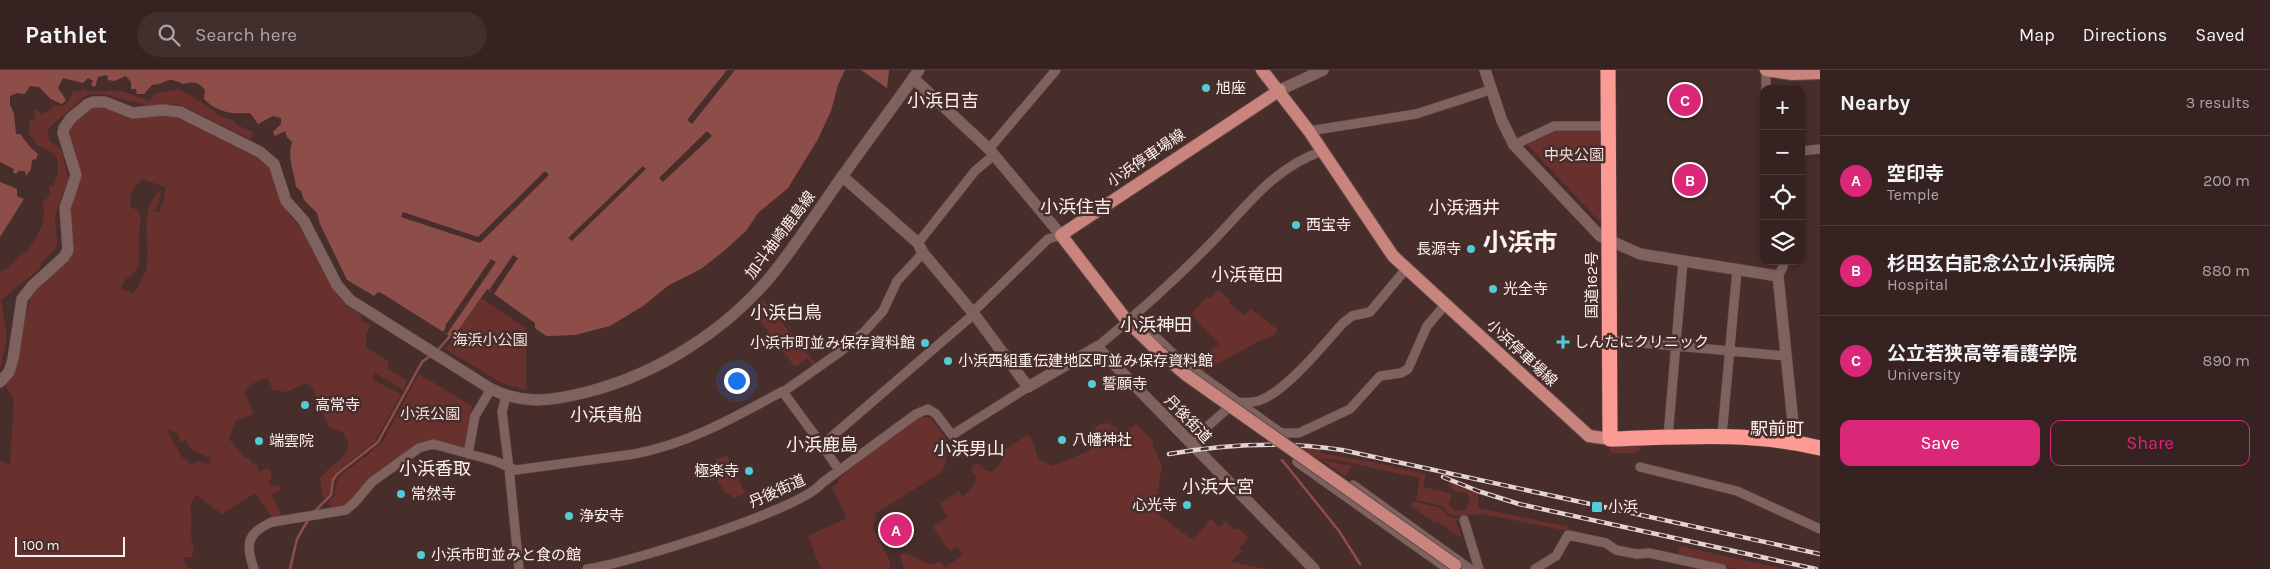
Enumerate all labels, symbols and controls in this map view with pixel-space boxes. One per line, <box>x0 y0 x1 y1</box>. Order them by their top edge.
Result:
search box <box>137 12 487 57</box>
text: Pathlet <box>25 21 107 49</box>
icon: search <box>155 21 183 49</box>
text: Search here <box>195 24 297 46</box>
text: Map <box>2019 24 2055 46</box>
text: Directions <box>2083 24 2167 46</box>
text: Saved <box>2195 24 2245 46</box>
place label: 旭座 <box>1216 79 1246 97</box>
pin: C <box>1669 81 1701 119</box>
marker: 旭座 <box>1200 82 1212 94</box>
map controls <box>1760 85 1805 265</box>
button: + <box>1760 85 1805 130</box>
district label: 小浜日吉 <box>907 90 979 112</box>
text: Nearby <box>1840 91 1910 115</box>
text: 3 results <box>2186 93 2250 112</box>
street label: 小浜停車場線 <box>1104 125 1188 191</box>
button: − <box>1760 130 1805 175</box>
park label: 中央公園 <box>1544 146 1604 164</box>
pin: B <box>1674 161 1706 199</box>
text: 空印寺 <box>1887 163 1944 185</box>
text: A <box>1851 171 1861 190</box>
text: 200 m <box>2203 171 2250 190</box>
button: locate <box>1760 175 1805 220</box>
text: Temple <box>1887 185 1939 204</box>
street label: 加斗袖崎鹿島線 <box>741 188 819 282</box>
district label: 小浜住吉 <box>1040 196 1112 218</box>
district label: 小浜酒井 <box>1428 197 1500 219</box>
place label: 西宝寺 <box>1306 216 1351 234</box>
marker: 西宝寺 <box>1290 219 1302 231</box>
button: layers <box>1760 220 1805 265</box>
district label: 小浜市 <box>1482 228 1558 257</box>
place label: 長源寺 <box>1416 240 1461 258</box>
marker: 長源寺 <box>1465 243 1477 255</box>
street label: 国道162号 <box>1583 251 1601 319</box>
text: 杉田玄白記念公立小浜病院 <box>1887 253 2115 275</box>
text: B <box>1851 261 1861 280</box>
text: 880 m <box>2202 261 2250 280</box>
district label: 小浜竜田 <box>1211 264 1283 286</box>
text: Hospital <box>1887 275 1948 294</box>
place label: 光全寺 <box>1503 280 1548 298</box>
marker: 光全寺 <box>1487 283 1499 295</box>
district label: 小浜白鳥 <box>750 302 822 324</box>
district label: 小浜神田 <box>1120 314 1192 336</box>
street label: 小浜停車場線 <box>1483 316 1561 390</box>
park label: 海浜小公園 <box>452 331 528 349</box>
place label: しんたにクリニック <box>1574 333 1709 351</box>
place label: 小浜市町並み保存資料館 <box>750 334 915 352</box>
marker: しんたにクリニック <box>1556 335 1570 349</box>
marker: 小浜市町並み保存資料館 <box>919 337 931 349</box>
text: 公立若狭高等看護学院 <box>1887 343 2077 365</box>
text: C <box>1851 351 1861 370</box>
text: 890 m <box>2203 351 2250 370</box>
place label: 小浜西組重伝建地区町並み保存資料館 <box>958 352 1213 370</box>
marker: 小浜西組重伝建地区町並み保存資料館 <box>942 355 954 367</box>
text: University <box>1887 365 1961 384</box>
your location <box>724 368 750 394</box>
place label: 誓願寺 <box>1102 375 1147 393</box>
marker: 誓願寺 <box>1086 378 1098 390</box>
street label: 丹後街道 <box>1161 391 1215 447</box>
place label: 高常寺 <box>315 396 360 414</box>
marker: 高常寺 <box>299 399 311 411</box>
district label: 小浜貴船 <box>570 404 642 426</box>
park label: 小浜公園 <box>400 405 460 423</box>
district label: 駅前町 <box>1750 418 1804 440</box>
button: Save <box>1840 420 2040 466</box>
button: Share <box>2050 420 2250 466</box>
place label: 八幡神社 <box>1072 431 1132 449</box>
place label: 端雲院 <box>269 432 314 450</box>
district label: 小浜鹿島 <box>786 434 858 456</box>
marker: 八幡神社 <box>1056 434 1068 446</box>
marker: 端雲院 <box>253 435 265 447</box>
district label: 小浜男山 <box>933 438 1005 460</box>
district label: 小浜香取 <box>399 458 471 480</box>
place label: 極楽寺 <box>694 462 739 480</box>
marker: 極楽寺 <box>743 465 755 477</box>
street label: 丹後街道 <box>746 471 808 511</box>
district label: 小浜大宮 <box>1182 476 1254 498</box>
place label: 常然寺 <box>411 485 456 503</box>
marker: 常然寺 <box>395 488 407 500</box>
place label: 心光寺 <box>1132 496 1177 514</box>
place label: 小浜 <box>1608 498 1638 516</box>
marker: 心光寺 <box>1181 499 1193 511</box>
marker: 小浜 <box>1590 500 1604 514</box>
place label: 浄安寺 <box>579 507 624 525</box>
marker: 浄安寺 <box>563 510 575 522</box>
pin: A <box>880 511 912 549</box>
scale bar <box>15 534 125 557</box>
text: 100 m <box>22 537 60 554</box>
place label: 小浜市町並みと食の館 <box>431 546 581 564</box>
marker: 小浜市町並みと食の館 <box>415 549 427 561</box>

